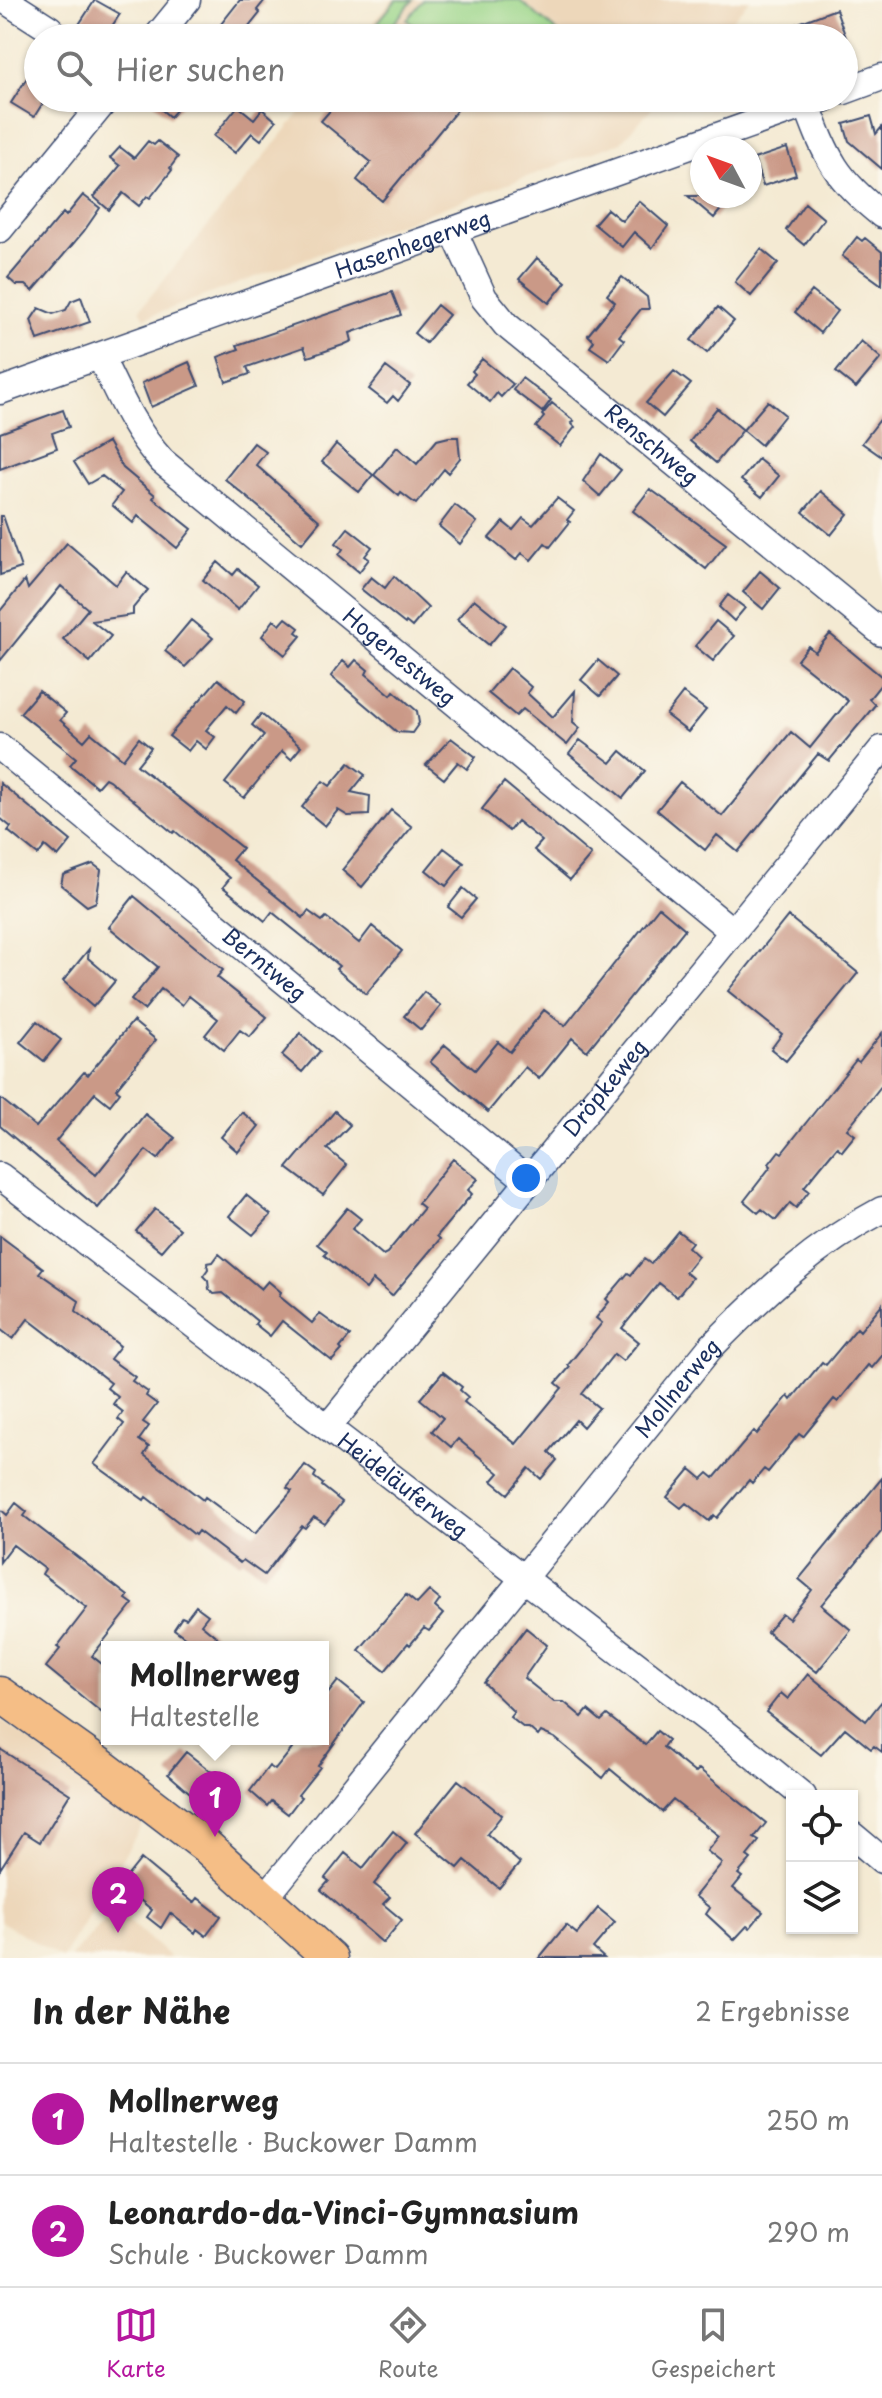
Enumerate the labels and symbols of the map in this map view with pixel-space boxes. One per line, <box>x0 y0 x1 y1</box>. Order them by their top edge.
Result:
north arrow <box>690 136 762 208</box>
street label: Hasenhegerweg <box>330 200 495 286</box>
street label: Renschweg <box>598 395 707 492</box>
street label: Hogenestweg <box>336 599 464 712</box>
street label: Berntweg <box>216 918 315 1008</box>
street label: Dröpkeweg <box>554 1031 654 1143</box>
your location <box>506 1158 546 1198</box>
street label: Mollnerweg <box>626 1329 727 1444</box>
street label: Heideläuferweg <box>331 1423 476 1545</box>
pin: 1 <box>189 1771 241 1837</box>
pin: 2 <box>92 1867 144 1933</box>

